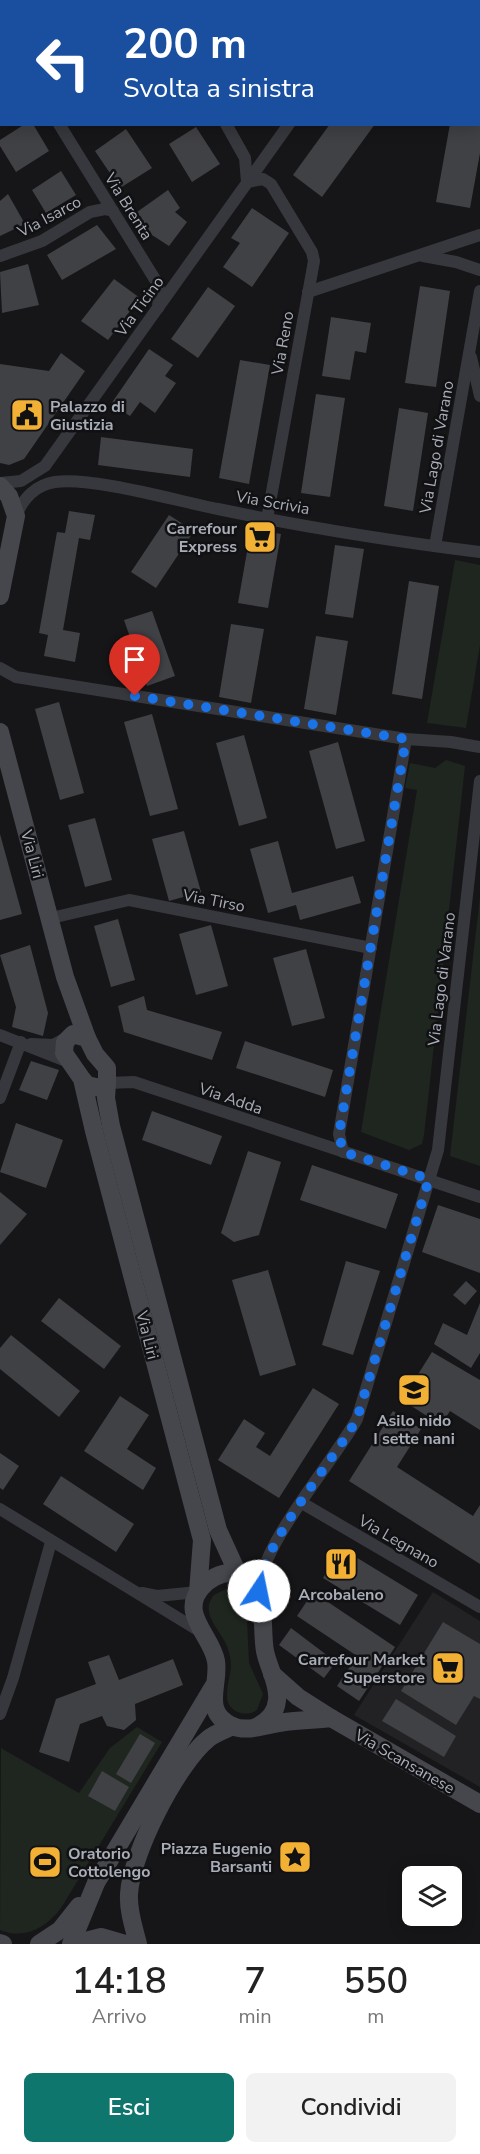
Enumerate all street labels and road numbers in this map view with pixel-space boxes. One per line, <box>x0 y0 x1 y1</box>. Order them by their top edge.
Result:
street label: Via Brenta <box>98 168 157 244</box>
street label: Via Isarco <box>13 191 85 243</box>
street label: Via Ticino <box>110 272 169 342</box>
street label: Via Reno <box>266 309 299 378</box>
street label: Via Lago di Varano <box>414 379 460 516</box>
street label: Via Scrivia <box>233 486 311 520</box>
street label: Via Liri <box>15 827 49 881</box>
street label: Via Tirso <box>180 884 247 918</box>
street label: Via Lago di Varano <box>423 911 461 1048</box>
street label: Via Adda <box>195 1077 265 1120</box>
street label: Via Liri <box>130 1308 164 1362</box>
street label: Via Legnano <box>353 1509 443 1574</box>
street label: Via Scansanese <box>350 1724 459 1799</box>

